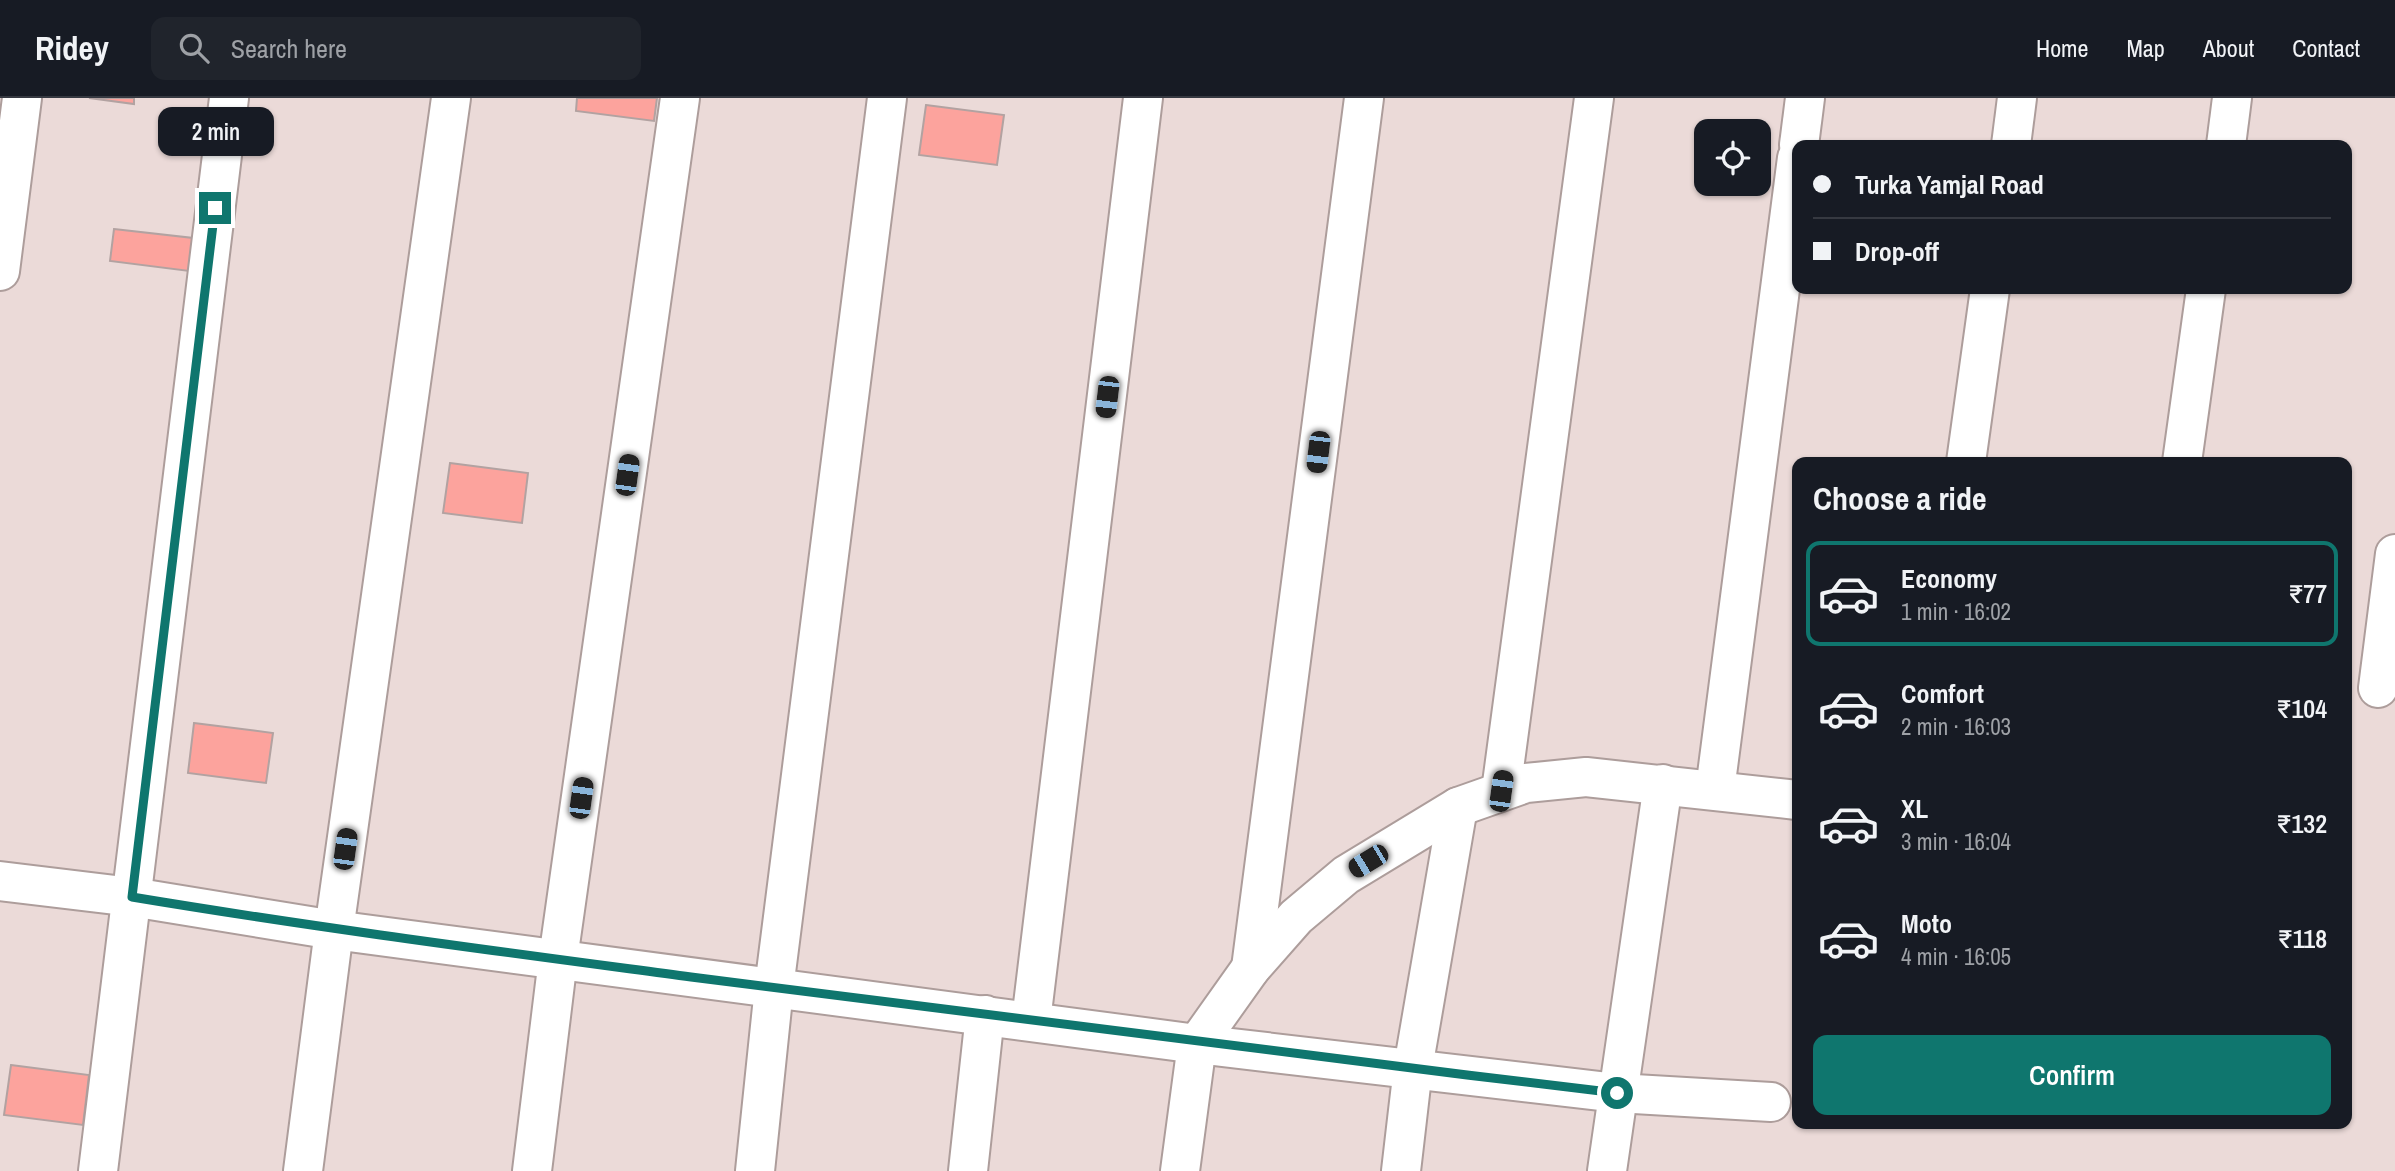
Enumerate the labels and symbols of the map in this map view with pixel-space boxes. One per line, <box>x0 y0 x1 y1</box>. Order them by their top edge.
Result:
callout: 2 min <box>157 106 273 155</box>
route end <box>199 192 231 224</box>
car <box>1095 375 1120 419</box>
car <box>1306 430 1331 474</box>
car <box>614 453 641 497</box>
car <box>1488 769 1515 813</box>
car <box>568 776 595 820</box>
car <box>332 827 359 871</box>
car <box>1345 841 1392 881</box>
route start <box>1601 1077 1633 1109</box>

